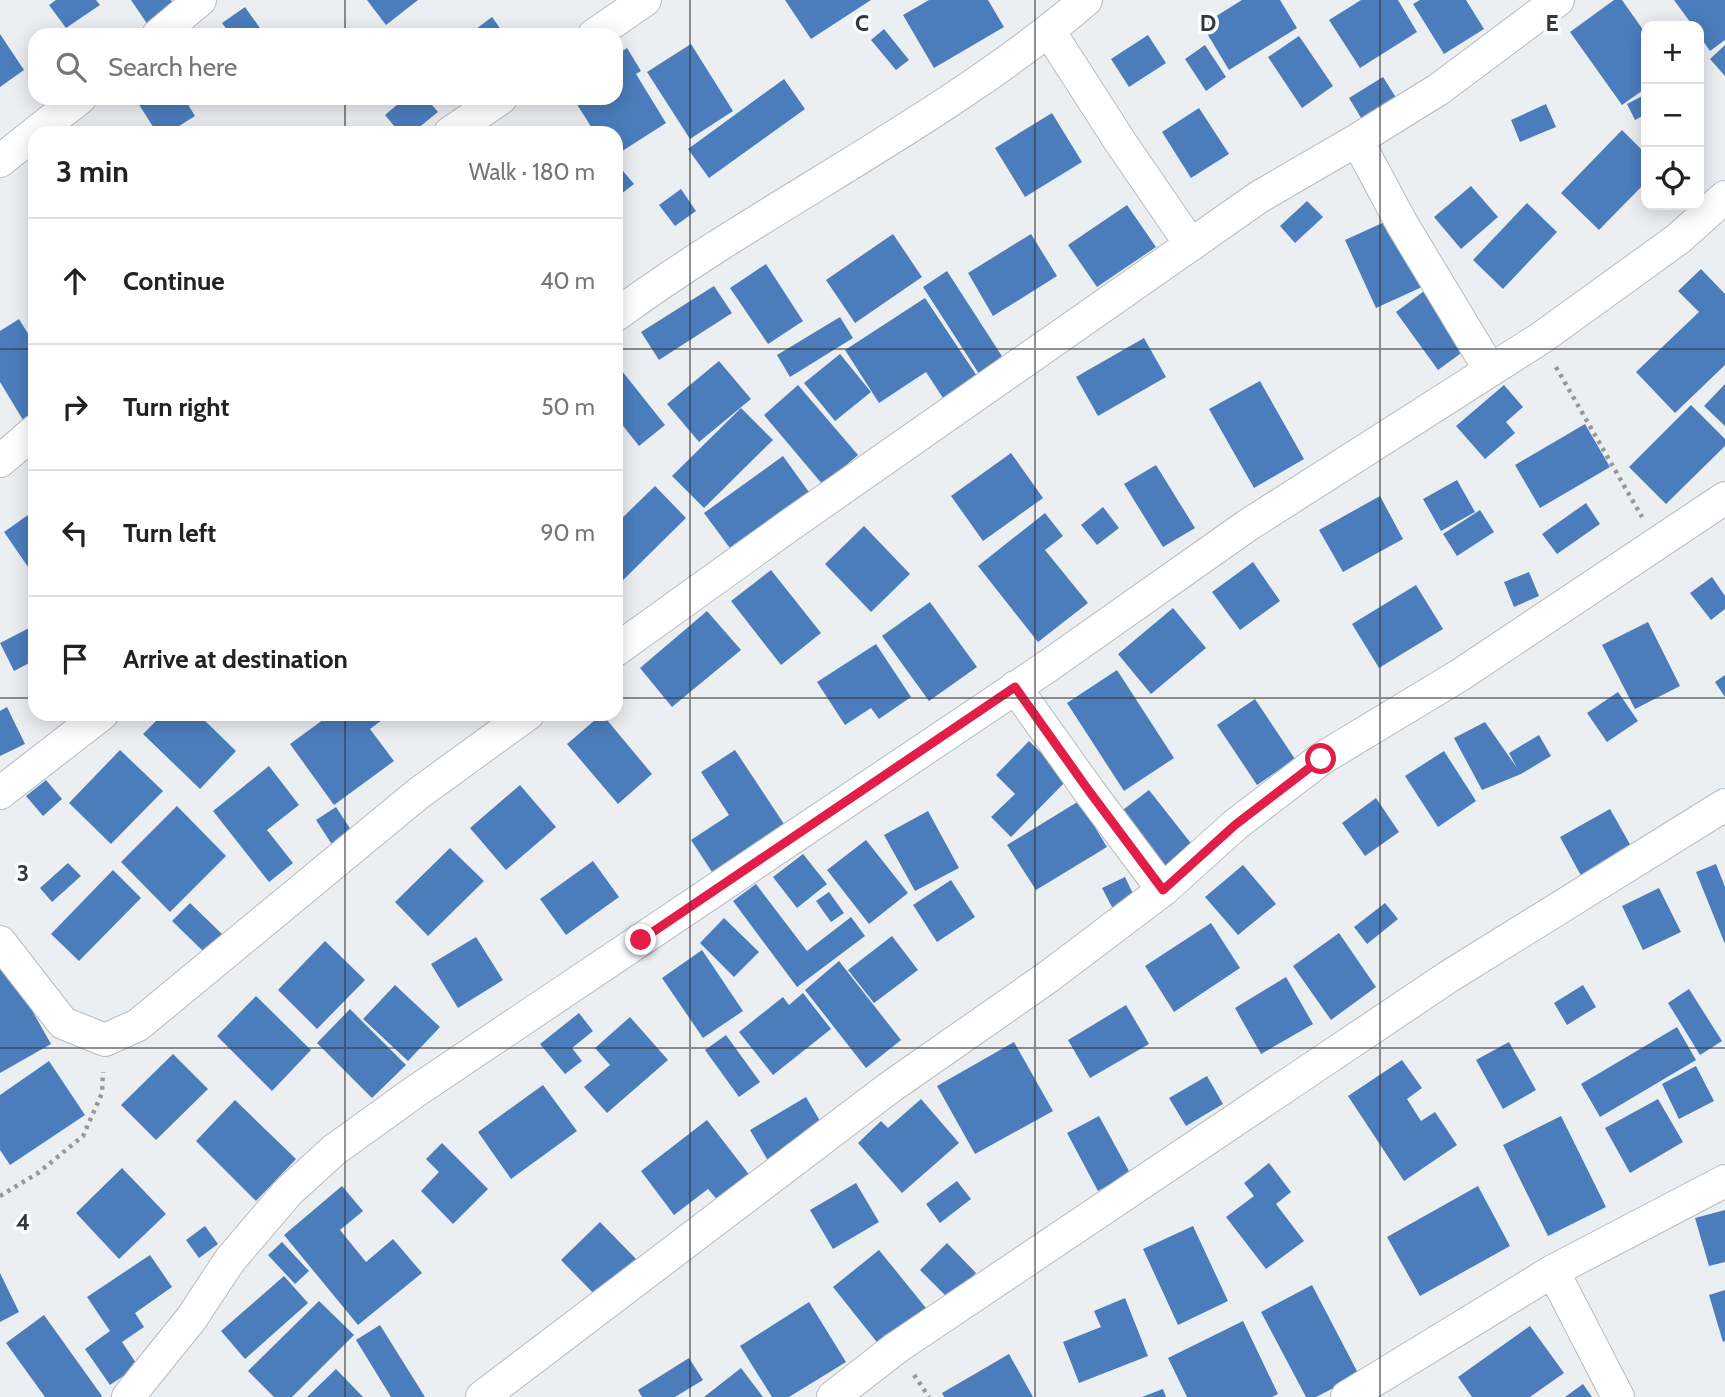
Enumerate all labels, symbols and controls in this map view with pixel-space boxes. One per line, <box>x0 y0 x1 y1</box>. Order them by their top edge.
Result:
text: C <box>855 9 869 37</box>
text: D <box>1200 9 1216 37</box>
text: E <box>1545 9 1559 37</box>
map controls <box>1641 21 1704 210</box>
button: + <box>1641 21 1704 84</box>
search box <box>28 28 623 105</box>
icon: search <box>52 48 90 86</box>
text: Search here <box>108 51 237 83</box>
button: − <box>1641 84 1704 147</box>
button: locate <box>1641 147 1704 210</box>
text: 3 min <box>56 153 129 190</box>
text: Walk · 180 m <box>469 158 595 186</box>
icon: ahead <box>56 262 94 300</box>
text: Continue <box>123 265 225 297</box>
text: 40 m <box>540 267 595 295</box>
icon: right <box>56 388 94 426</box>
text: Turn right <box>123 391 229 423</box>
text: 50 m <box>541 393 595 421</box>
icon: left <box>56 514 94 552</box>
text: Turn left <box>123 517 216 549</box>
text: 90 m <box>541 519 595 547</box>
icon: arrive <box>56 640 94 678</box>
text: Arrive at destination <box>123 643 348 675</box>
route start <box>1305 743 1336 774</box>
text: 3 <box>17 859 29 887</box>
route end <box>625 924 656 955</box>
text: 4 <box>16 1208 30 1236</box>

